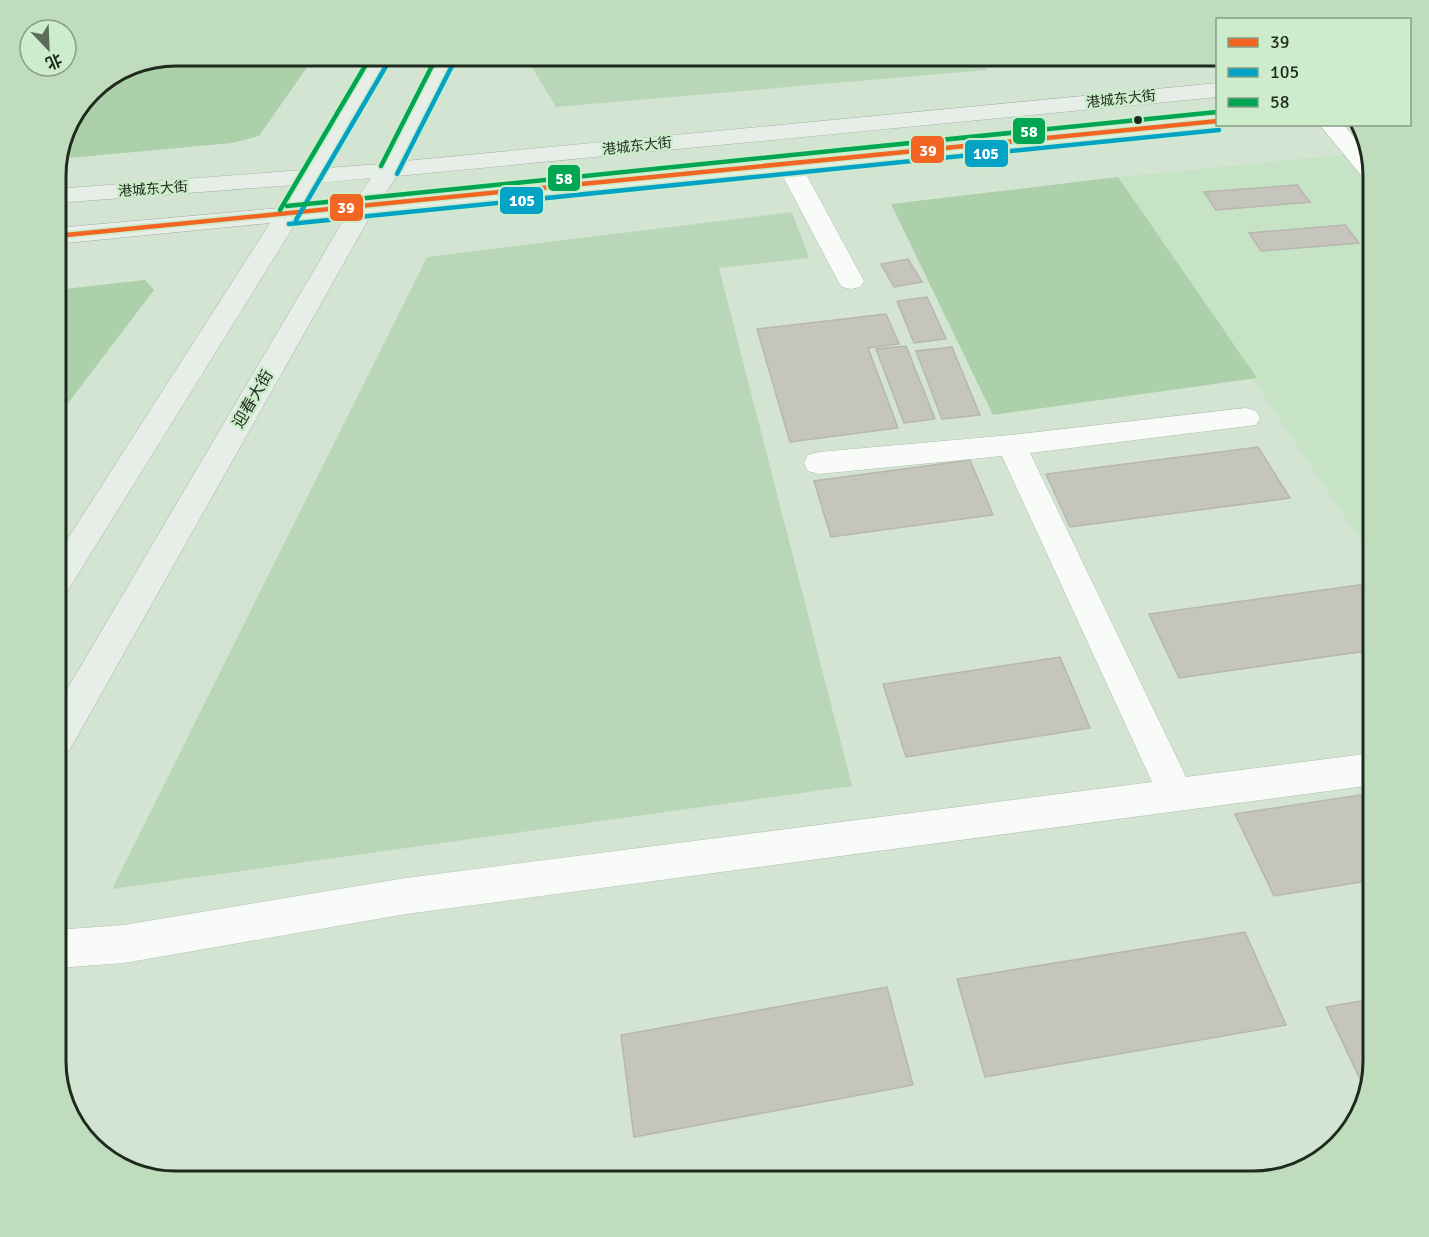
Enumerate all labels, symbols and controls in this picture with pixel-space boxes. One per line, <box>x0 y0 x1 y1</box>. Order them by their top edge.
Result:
north arrow <box>18 18 78 78</box>
legend <box>1216 18 1411 126</box>
text: 39 <box>1270 31 1289 53</box>
text: 北 <box>42 49 65 73</box>
text: 105 <box>1270 61 1299 83</box>
street label: 港城东大街 <box>1085 87 1157 111</box>
text: 58 <box>1270 91 1289 113</box>
unlabelled marker <box>1132 114 1144 126</box>
line badge: 58 <box>1012 117 1046 145</box>
text: 58 <box>1020 122 1038 142</box>
street label: 港城东大街 <box>601 134 673 158</box>
line badge: 39 <box>910 135 945 164</box>
line badge: 105 <box>964 139 1009 168</box>
text: 39 <box>919 141 937 161</box>
text: 105 <box>973 144 999 164</box>
line badge: 58 <box>547 164 581 192</box>
text: 58 <box>555 169 573 189</box>
street label: 港城东大街 <box>117 178 189 200</box>
line badge: 105 <box>499 186 544 215</box>
text: 105 <box>509 191 535 211</box>
line badge: 39 <box>329 193 364 222</box>
text: 39 <box>337 198 355 218</box>
street label: 迎春大街 <box>228 366 278 432</box>

